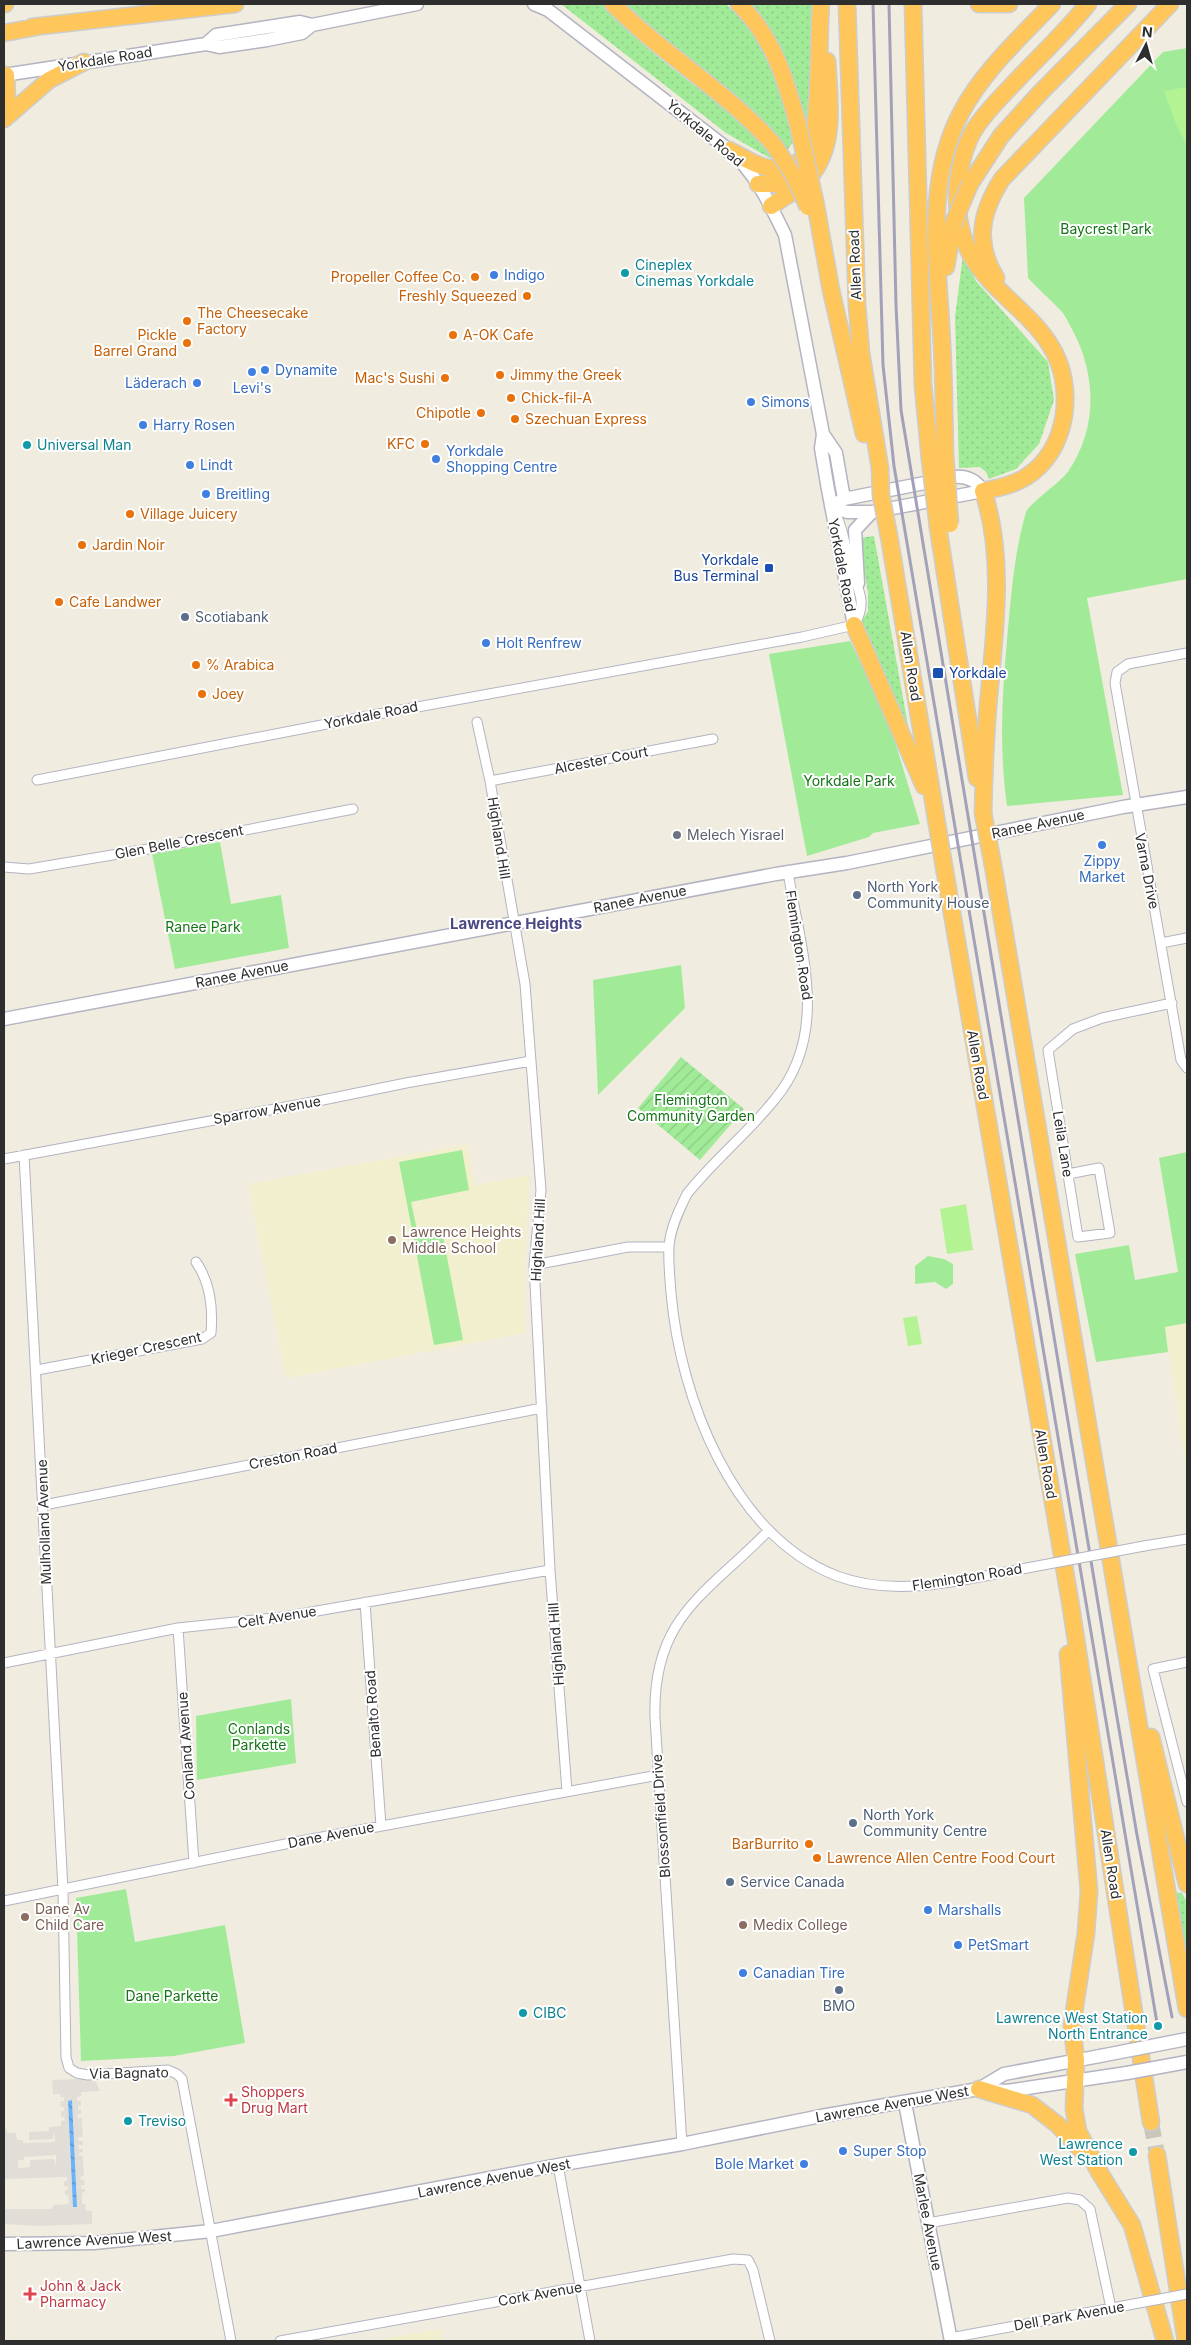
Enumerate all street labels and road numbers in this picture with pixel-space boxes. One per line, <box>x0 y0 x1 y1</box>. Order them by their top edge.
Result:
street label: Yorkdale Road <box>56 43 153 74</box>
street label: Yorkdale Road <box>663 95 747 170</box>
street label: Allen Road <box>845 229 864 301</box>
street label: Yorkdale Road <box>825 516 860 613</box>
street label: Allen Road <box>898 630 925 702</box>
street label: Yorkdale Road <box>322 697 419 732</box>
street label: Alcester Court <box>552 742 650 777</box>
street label: Highland Hill <box>485 795 514 880</box>
street label: Ranee Avenue <box>990 805 1086 842</box>
street label: Glen Belle Crescent <box>113 821 245 862</box>
street label: Varna Drive <box>1132 831 1163 910</box>
street label: Ranee Avenue <box>592 881 688 916</box>
street label: Flemington Road <box>782 889 817 1001</box>
street label: Ranee Avenue <box>194 956 290 991</box>
street label: Allen Road <box>964 1029 993 1101</box>
street label: Sparrow Avenue <box>212 1092 322 1127</box>
street label: Leila Lane <box>1050 1110 1077 1178</box>
street label: Highland Hill <box>527 1198 548 1282</box>
street label: Krieger Crescent <box>89 1327 203 1367</box>
street label: Allen Road <box>1032 1428 1061 1500</box>
street label: Creston Road <box>247 1439 339 1472</box>
street label: Mulholland Avenue <box>33 1459 54 1585</box>
street label: Flemington Road <box>911 1559 1023 1594</box>
street label: Celt Avenue <box>236 1602 318 1631</box>
street label: Highland Hill <box>544 1602 567 1686</box>
street label: Benalto Road <box>361 1670 384 1758</box>
street label: Conland Avenue <box>173 1692 198 1801</box>
street label: Blossomfield Drive <box>648 1754 673 1878</box>
street label: Dane Avenue <box>286 1818 375 1851</box>
street label: Allen Road <box>1098 1828 1125 1900</box>
street label: Via Bagnato <box>89 2063 169 2082</box>
street label: Lawrence Avenue West <box>814 2082 970 2125</box>
street label: Lawrence Avenue West <box>416 2154 572 2201</box>
street label: Marlee Avenue <box>911 2172 946 2272</box>
street label: Lawrence Avenue West <box>16 2227 172 2252</box>
street label: Cork Avenue <box>497 2278 583 2309</box>
street label: Dell Park Avenue <box>1012 2297 1126 2334</box>

